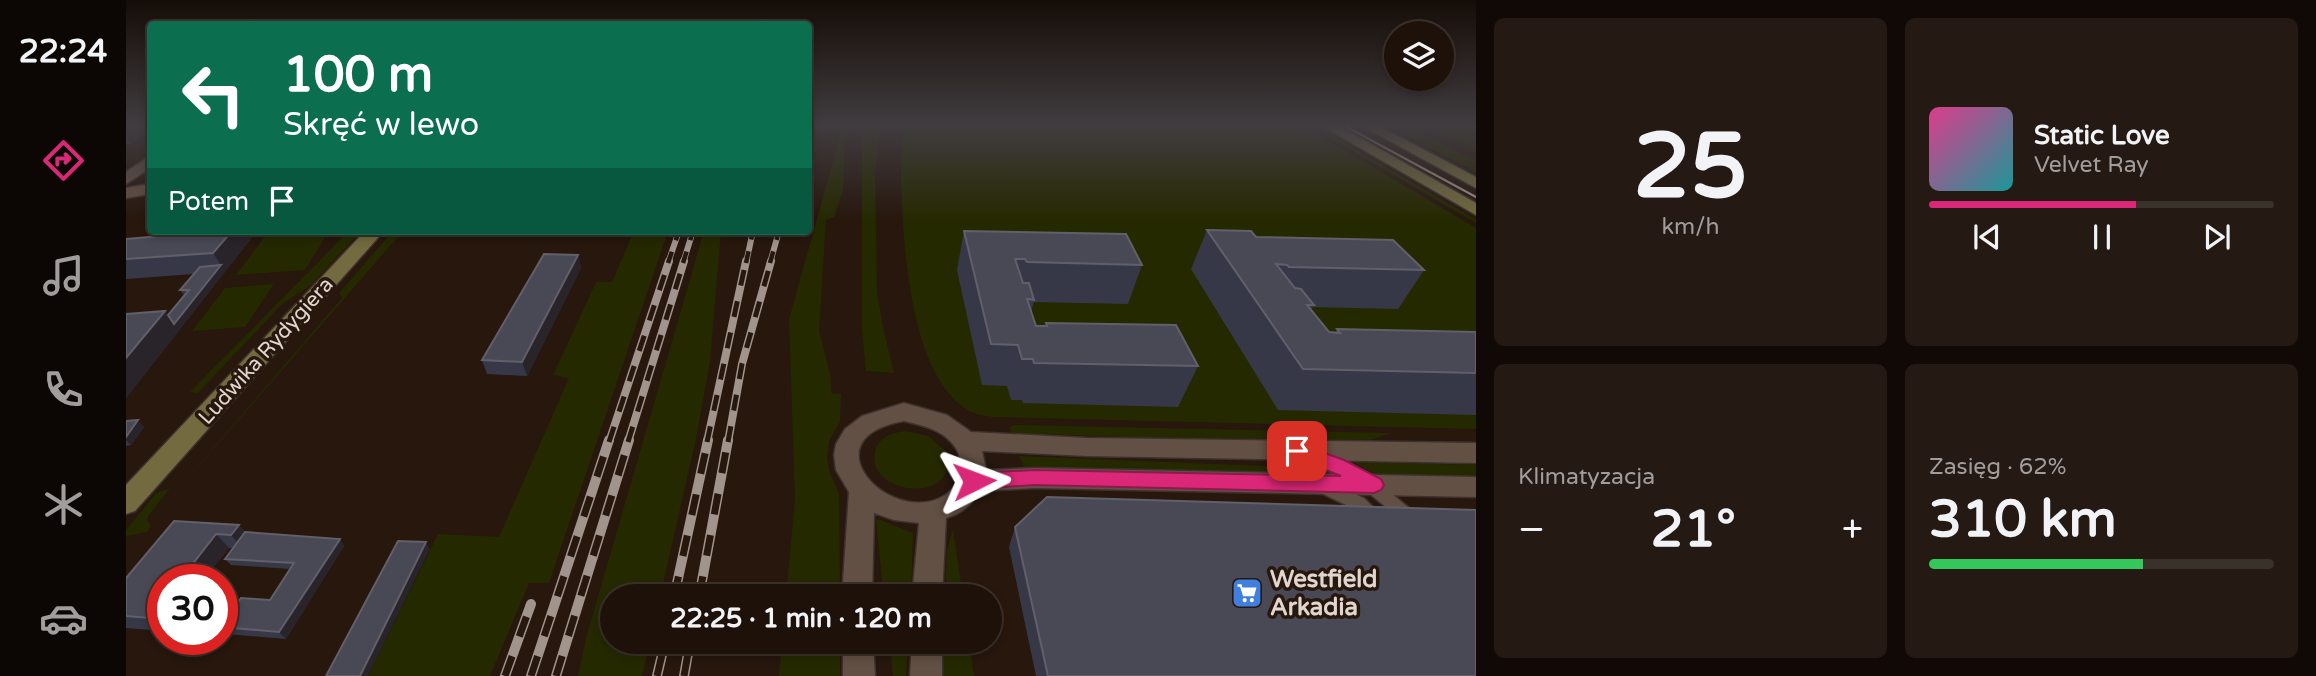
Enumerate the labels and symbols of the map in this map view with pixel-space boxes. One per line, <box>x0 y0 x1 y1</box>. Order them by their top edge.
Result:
street label: Ludwika Rydygiera <box>193 272 339 430</box>
pin <box>1267 421 1327 481</box>
position arrow <box>937 444 1011 518</box>
speed limit sign: 30 <box>147 564 238 655</box>
place label: Westfield Arkadia <box>1270 565 1377 622</box>
supermarket icon: Westfield Arkadia <box>1230 576 1264 610</box>

